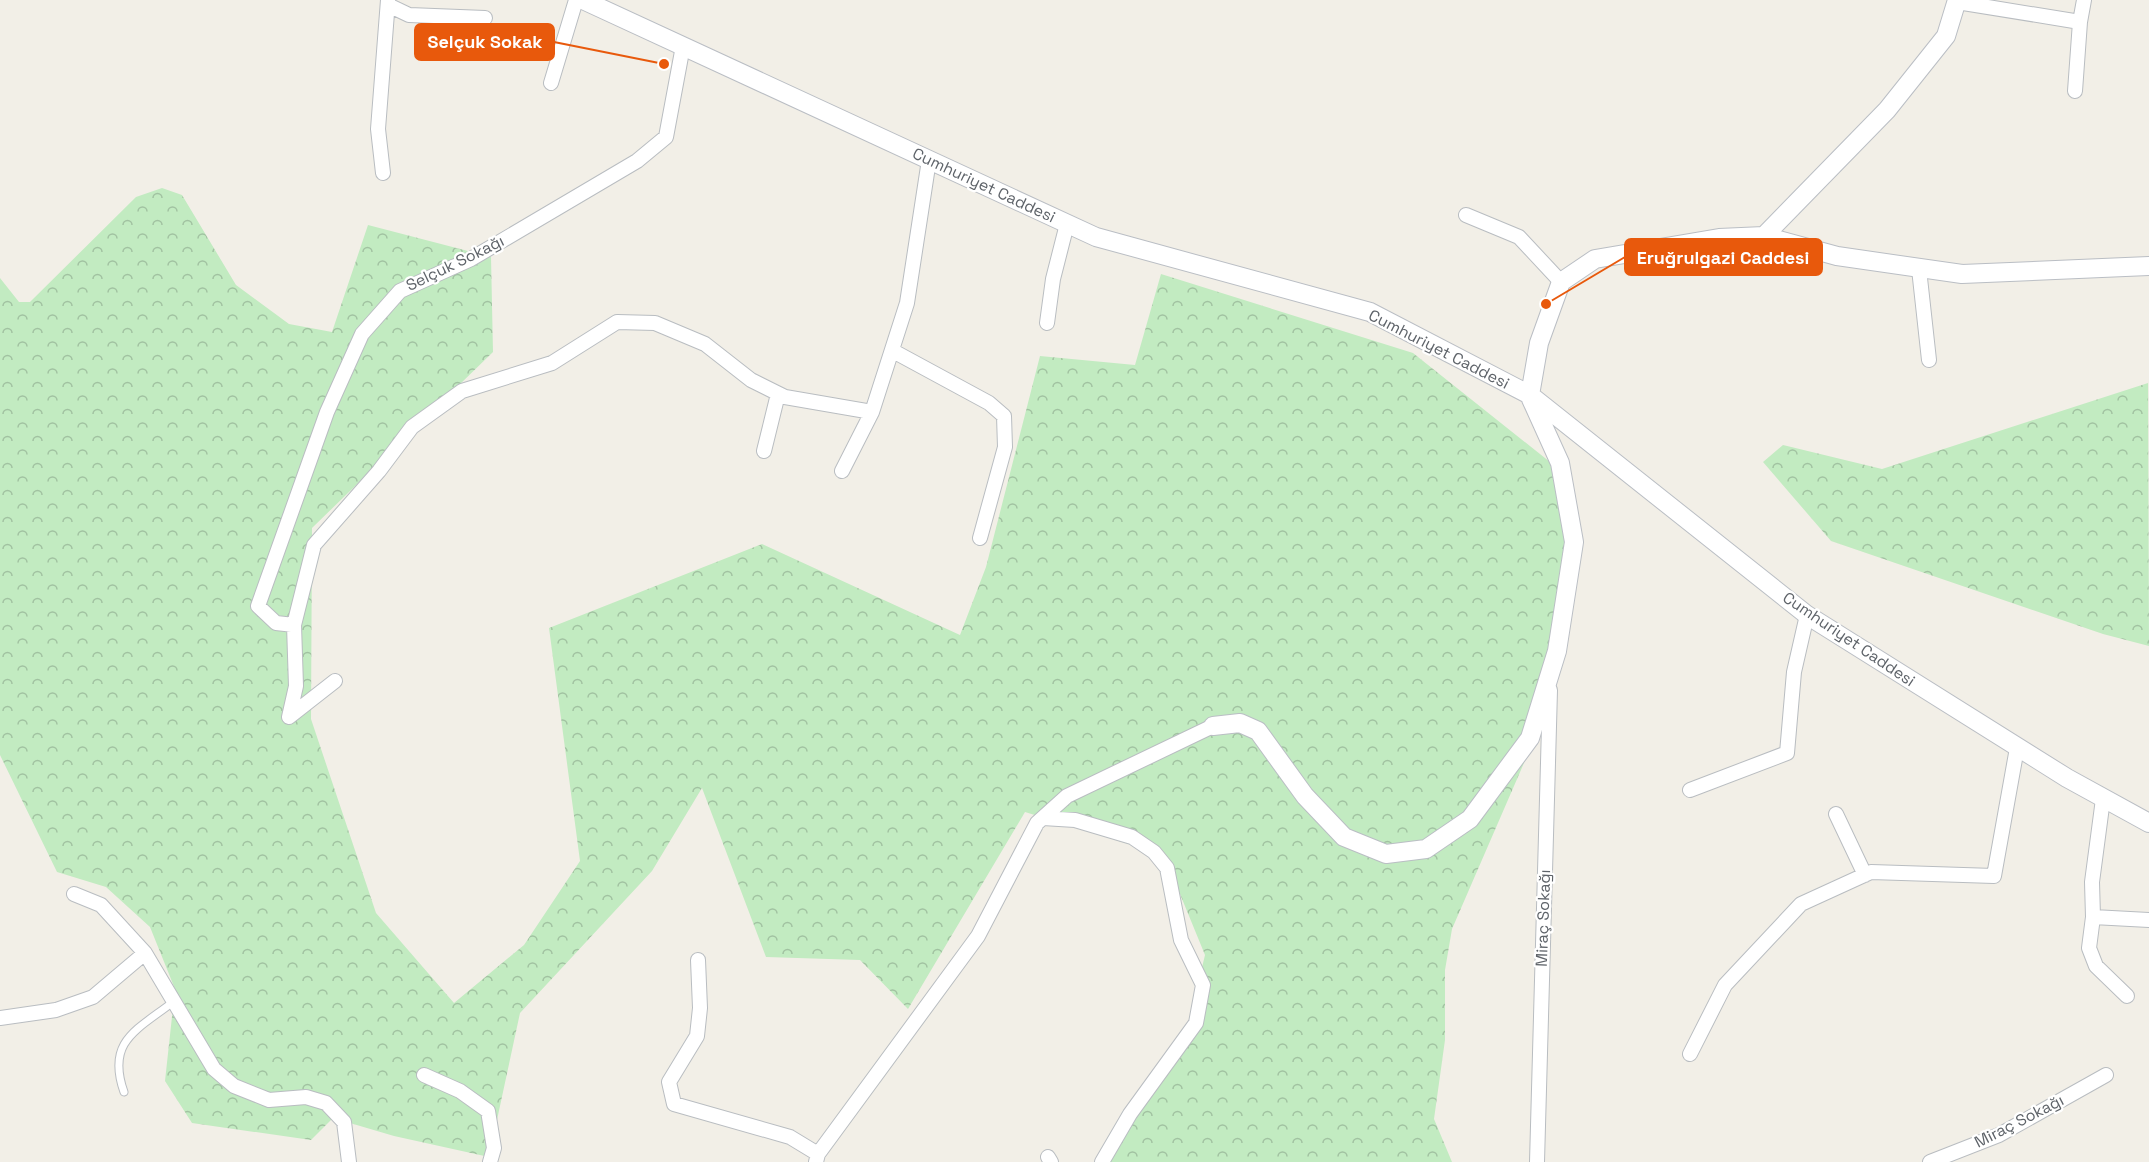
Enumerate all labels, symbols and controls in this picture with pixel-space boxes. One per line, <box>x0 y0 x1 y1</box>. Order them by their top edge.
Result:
callout: Selçuk Sokak <box>415 24 554 60</box>
text: Selçuk Sokak <box>428 30 542 53</box>
street label: Cumhuriyet Caddesi <box>909 143 1059 227</box>
street label: Selçuk Sokağı <box>403 230 507 296</box>
callout: Eruğrulgazi Caddesi <box>1625 239 1822 275</box>
text: Eruğrulgazi Caddesi <box>1637 246 1809 269</box>
street label: Cumhuriyet Caddesi <box>1365 304 1513 394</box>
street label: Cumhuriyet Caddesi <box>1779 587 1919 691</box>
street label: Miraç Sokağı <box>1531 869 1555 967</box>
street label: Miraç Sokağı <box>1971 1090 2067 1152</box>

